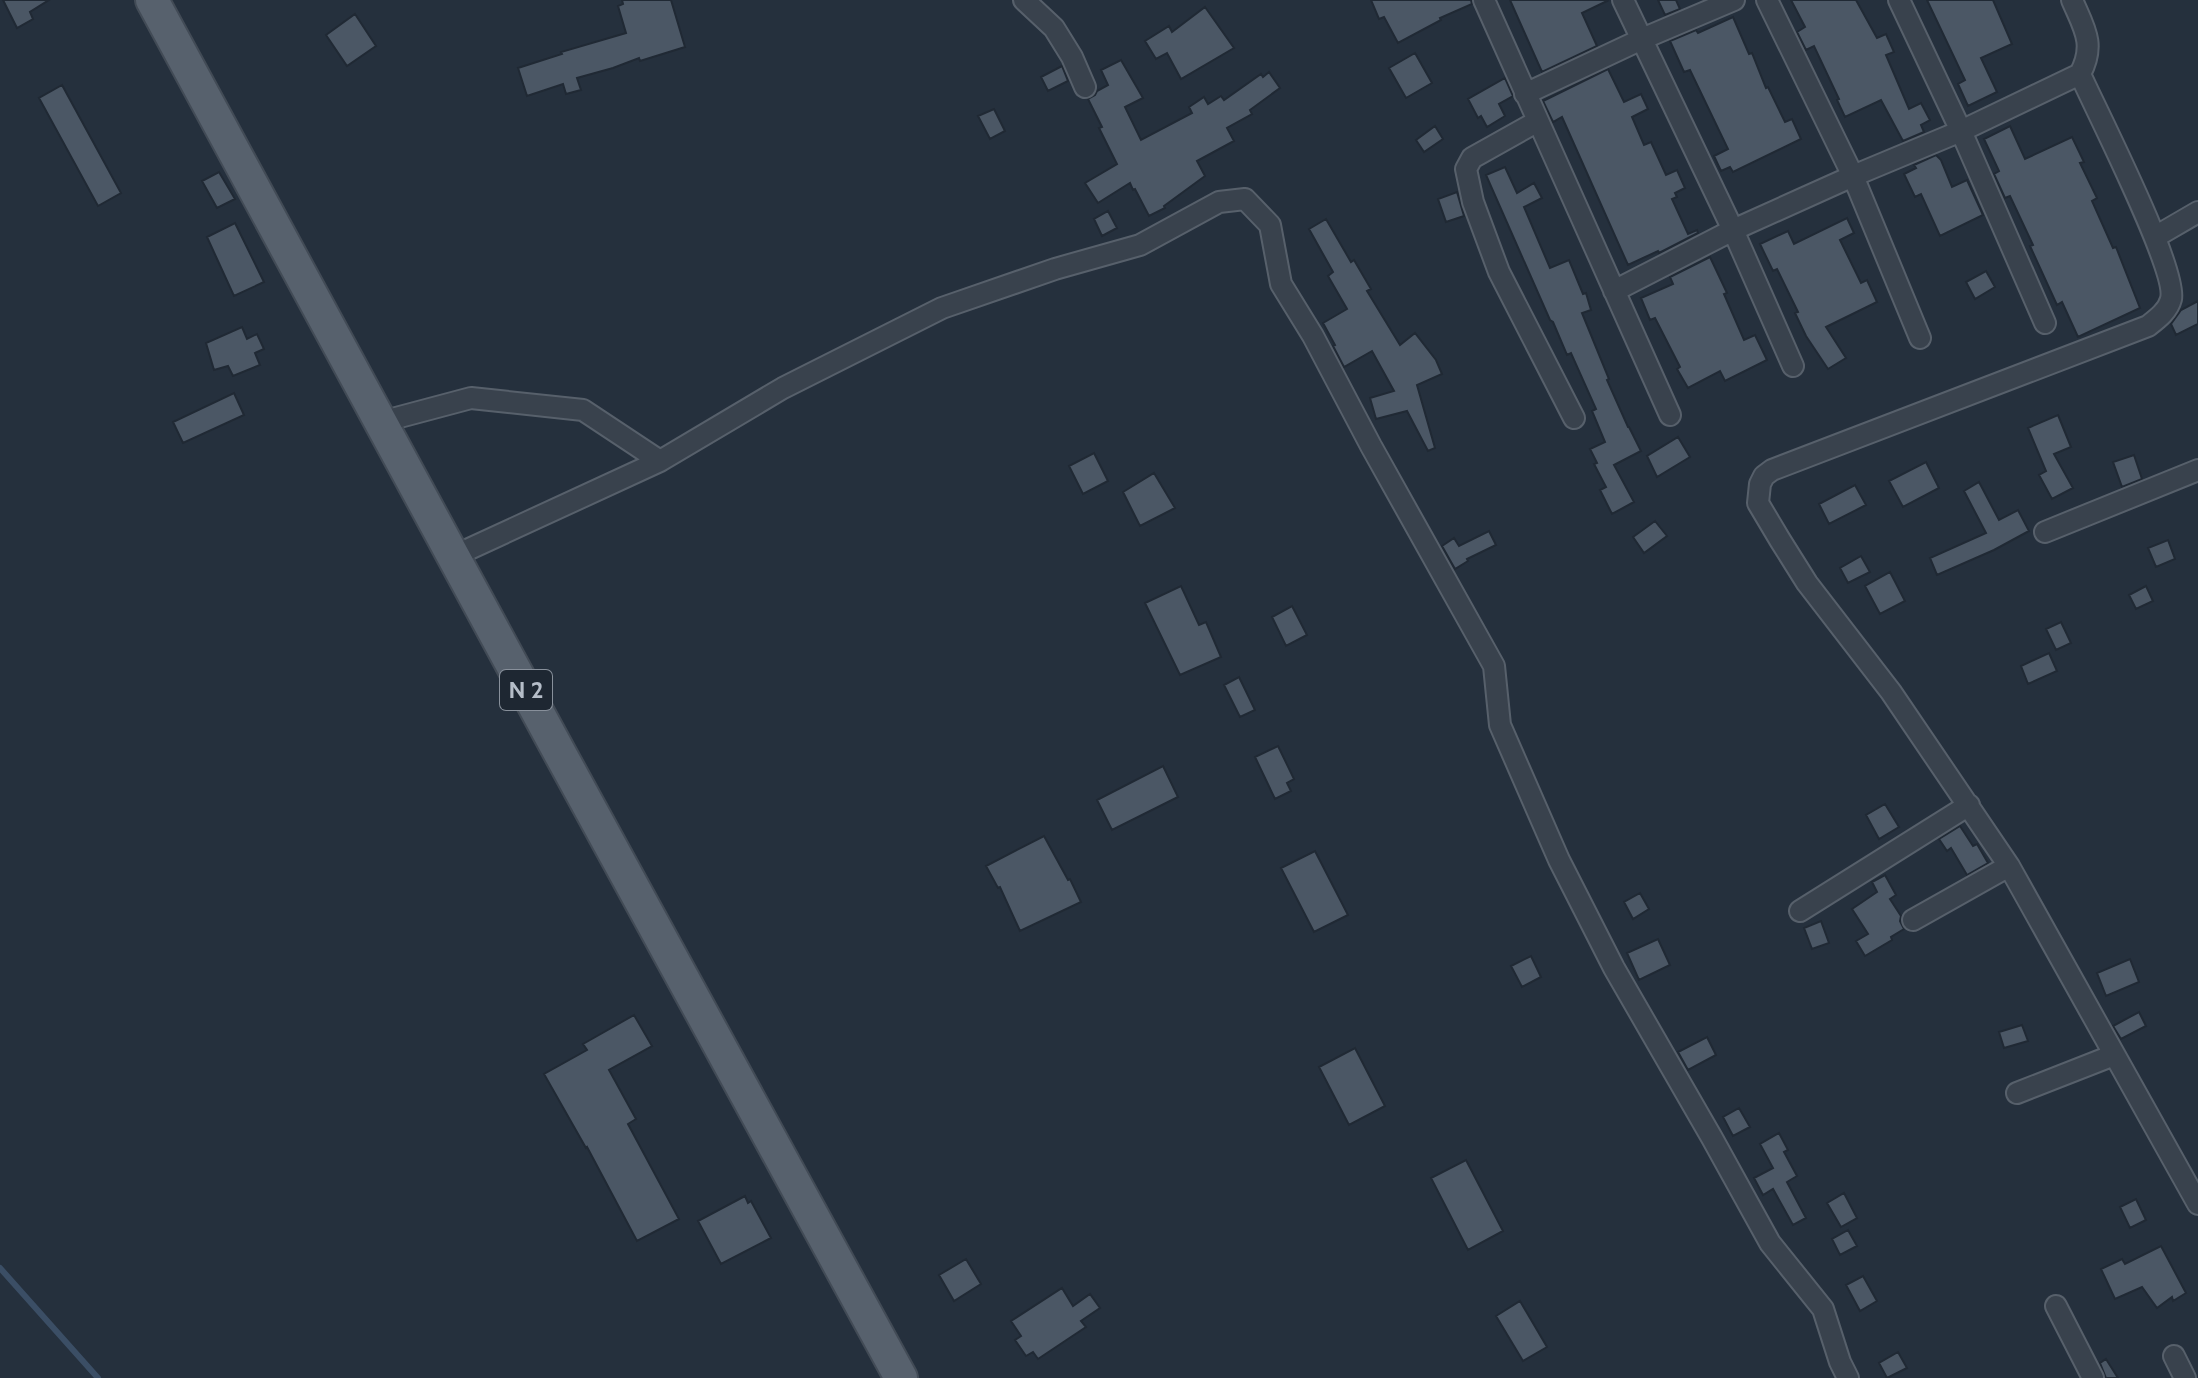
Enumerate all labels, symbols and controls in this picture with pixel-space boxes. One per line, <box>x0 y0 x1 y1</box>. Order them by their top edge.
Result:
road number: N 2 <box>500 670 552 710</box>

